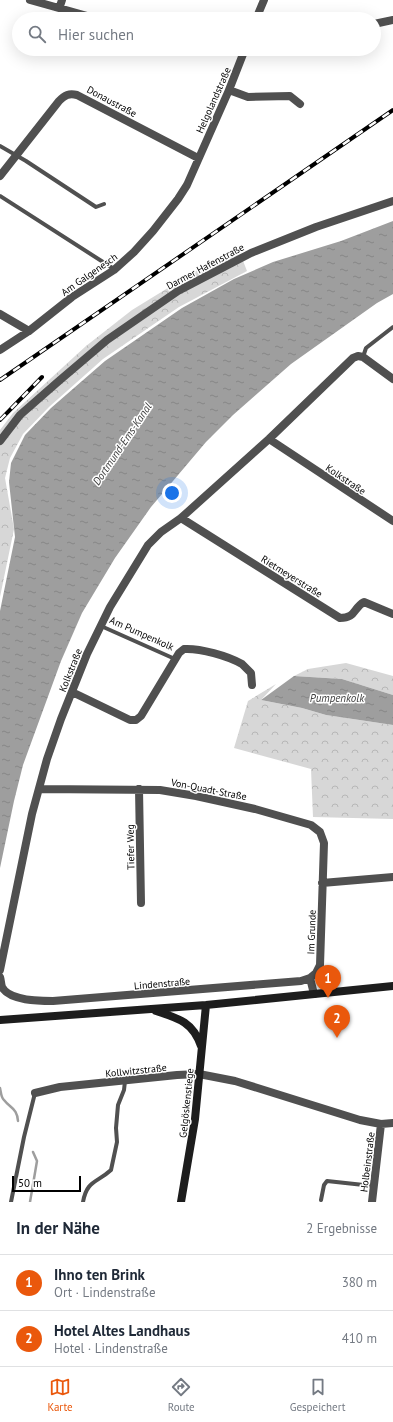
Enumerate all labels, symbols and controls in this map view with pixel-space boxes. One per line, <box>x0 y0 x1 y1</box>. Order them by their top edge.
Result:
search box <box>12 12 381 56</box>
icon: search <box>26 23 48 45</box>
text: Hier suchen <box>58 25 134 44</box>
street label: Helgolandstraße <box>193 65 234 135</box>
street label: Donaustraße <box>85 83 139 120</box>
street label: Darmer Hafenstraße <box>164 240 246 292</box>
street label: Am Galgenesch <box>59 250 120 299</box>
water label: Dortmund-Ems-Kanal <box>89 400 155 488</box>
street label: Kolkstraße <box>323 461 368 498</box>
your location <box>162 483 182 503</box>
street label: Rietmeyerstraße <box>259 552 325 601</box>
street label: Am Pumpenkolk <box>108 613 176 654</box>
street label: Kolkstraße <box>56 647 85 694</box>
water label: Pumpenkolk <box>310 691 365 705</box>
street label: Von-Quadt-Straße <box>169 776 248 803</box>
street label: Tiefer Weg <box>124 824 137 870</box>
street label: Im Grunde <box>304 910 319 955</box>
pin: 1 <box>315 965 341 998</box>
street label: Lindenstraße <box>133 975 191 992</box>
pin: 2 <box>324 1005 350 1038</box>
street label: Kollwitzstraße <box>105 1061 167 1080</box>
street label: Gelgöskenstiege <box>176 1068 197 1139</box>
street label: Holbeinstraße <box>357 1131 378 1193</box>
scale bar <box>12 1174 81 1193</box>
text: 50 m <box>18 1176 42 1190</box>
text: In der Nähe <box>16 1217 100 1239</box>
text: 2 Ergebnisse <box>306 1220 377 1237</box>
text: Ihno ten Brink <box>54 1265 145 1284</box>
text: 1 <box>25 1274 33 1291</box>
text: 380 m <box>342 1274 377 1291</box>
text: Ort · Lindenstraße <box>54 1284 156 1301</box>
text: Hotel Altes Landhaus <box>54 1321 190 1340</box>
text: 2 <box>25 1330 33 1347</box>
text: 410 m <box>342 1330 377 1347</box>
text: Hotel · Lindenstraße <box>54 1340 168 1357</box>
tab: Karte <box>48 1376 73 1414</box>
tab: Route <box>168 1376 195 1414</box>
tab: Gespeichert <box>290 1376 345 1414</box>

